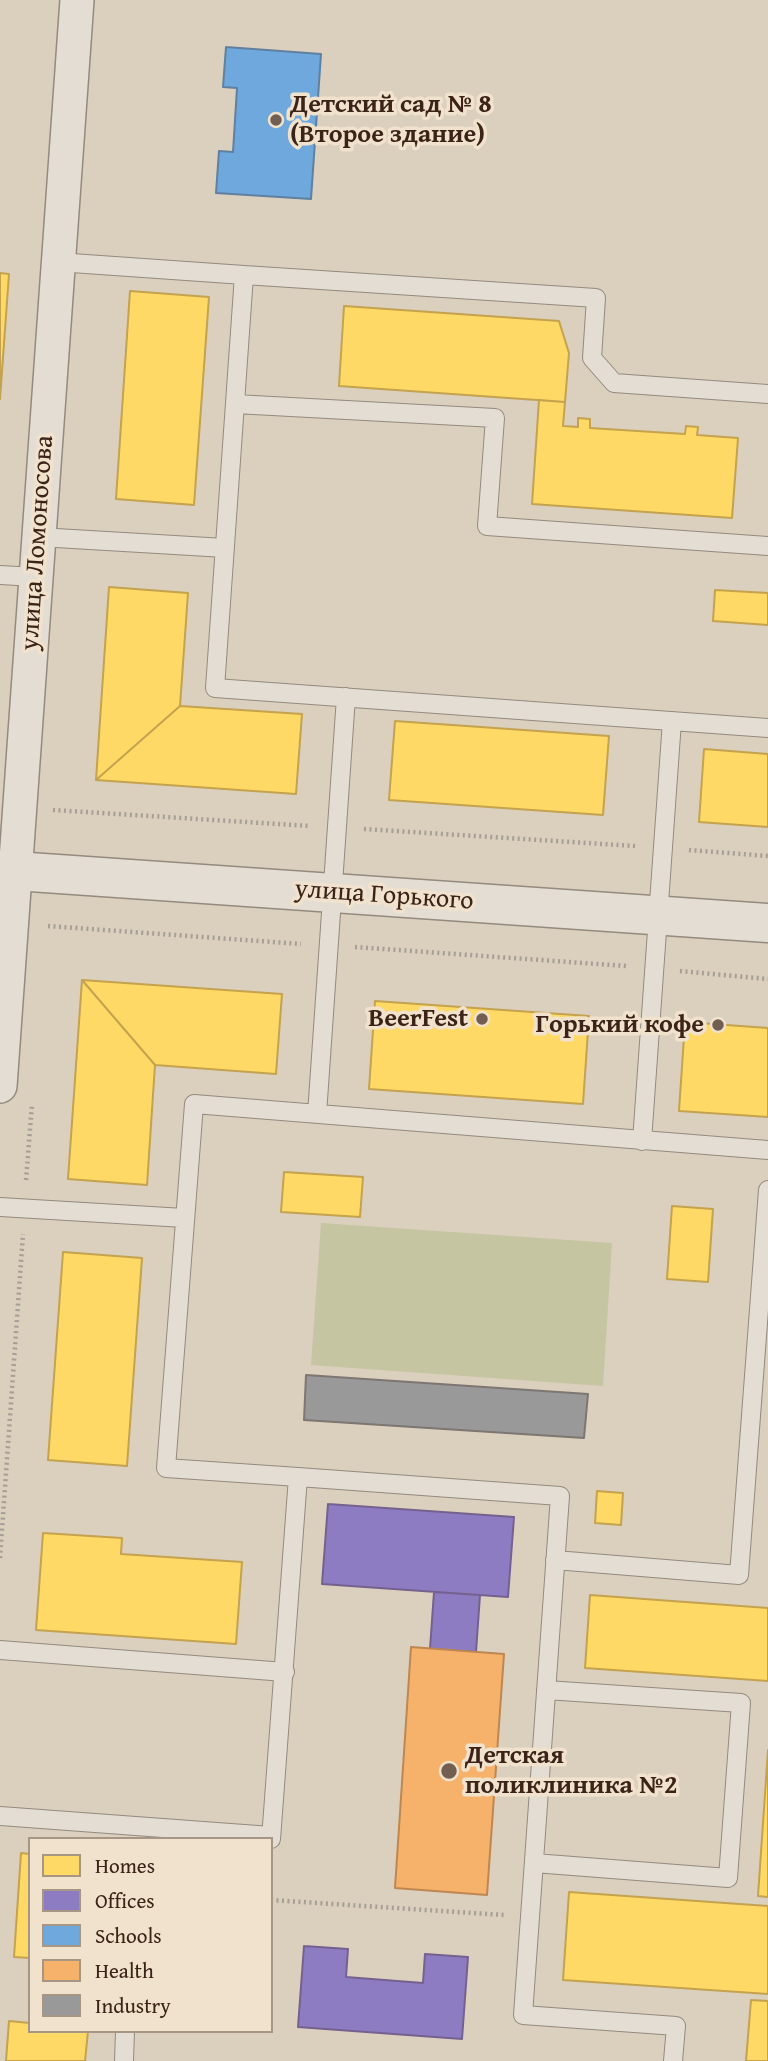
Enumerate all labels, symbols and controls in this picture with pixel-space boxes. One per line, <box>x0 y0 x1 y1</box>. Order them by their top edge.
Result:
place label: Детский сад № 8 (Второе здание) <box>290 89 492 150</box>
marker: Детский сад № 8 (Второе здание) <box>268 112 284 128</box>
street label: улица Ломоносова <box>15 434 61 652</box>
street label: улица Горького <box>294 874 474 918</box>
place label: BeerFest <box>368 1003 468 1035</box>
place label: Горький кофе <box>536 1009 704 1041</box>
marker: BeerFest <box>474 1011 490 1027</box>
marker: Горький кофе <box>710 1017 726 1033</box>
place label: Детская поликлиника №2 <box>465 1740 678 1802</box>
marker: Детская поликлиника №2 <box>439 1761 459 1781</box>
legend <box>28 1837 273 2033</box>
text: Homes <box>95 1850 155 1881</box>
text: Offices <box>95 1885 155 1916</box>
text: Schools <box>95 1920 162 1951</box>
text: Health <box>95 1955 154 1986</box>
text: Industry <box>95 1990 171 2021</box>

